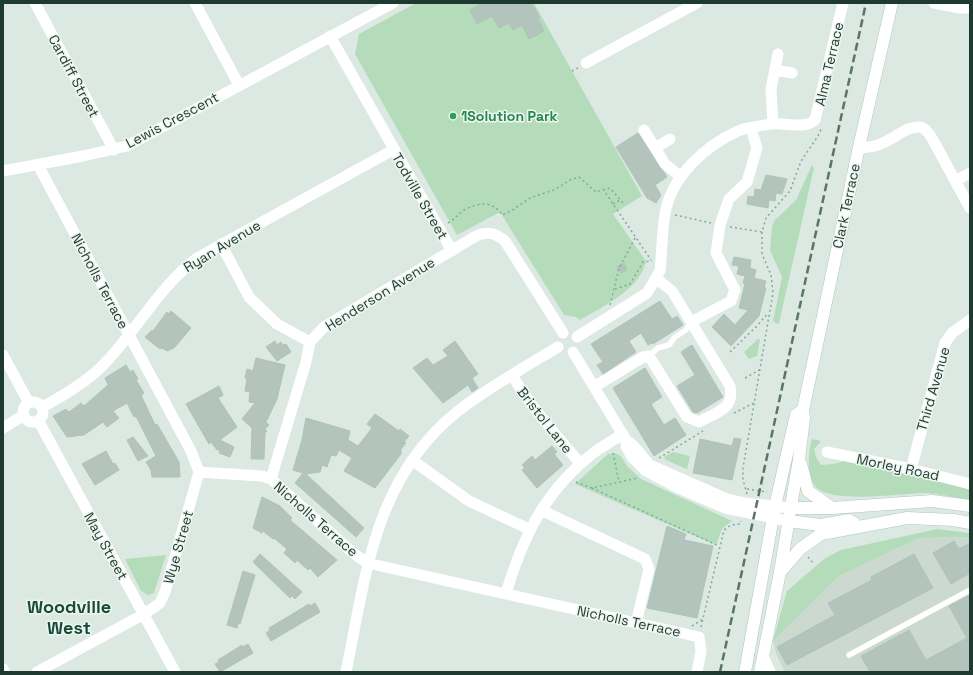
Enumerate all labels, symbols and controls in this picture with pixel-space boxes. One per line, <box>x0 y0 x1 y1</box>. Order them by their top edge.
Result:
street label: Alma Terrace <box>811 20 847 108</box>
street label: Cardiff Street <box>45 31 103 121</box>
street label: Lewis Crescent <box>123 88 221 152</box>
place label: 1Solution Park <box>461 107 558 125</box>
marker: 1Solution Park <box>448 111 458 121</box>
street label: Todville Street <box>388 149 452 243</box>
street label: Clark Terrace <box>828 162 864 250</box>
street label: Ryan Avenue <box>180 216 264 276</box>
street label: Nicholls Terrace <box>67 230 133 332</box>
street label: Henderson Avenue <box>322 253 438 335</box>
street label: Third Avenue <box>912 345 954 433</box>
street label: Bristol Lane <box>513 383 577 457</box>
street label: Morley Road <box>855 449 941 485</box>
street label: Nicholls Terrace <box>270 478 362 560</box>
street label: Wye Street <box>159 508 197 586</box>
street label: May Street <box>80 509 132 583</box>
district label: Woodville West <box>27 595 111 639</box>
street label: Nicholls Terrace <box>575 601 683 641</box>

